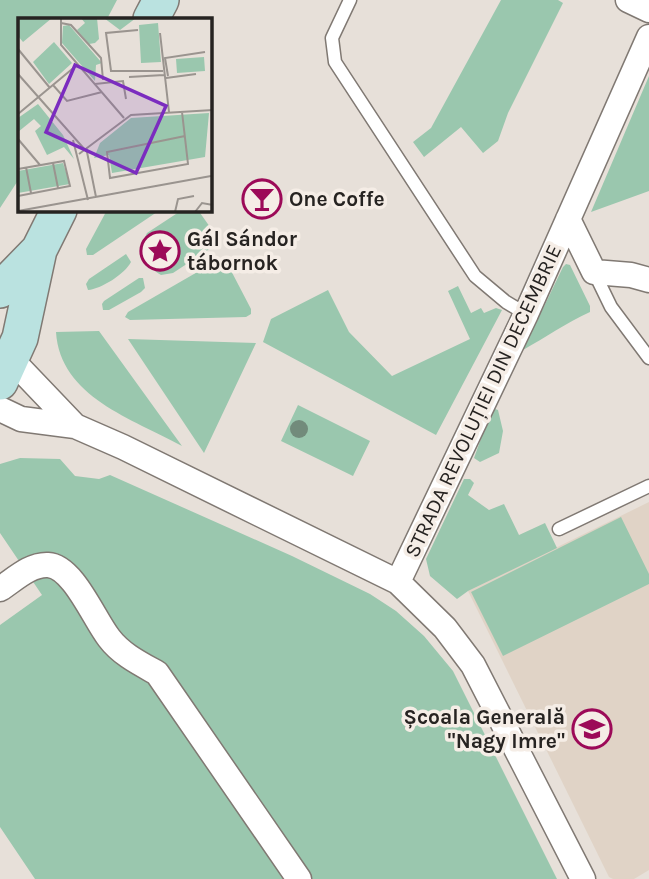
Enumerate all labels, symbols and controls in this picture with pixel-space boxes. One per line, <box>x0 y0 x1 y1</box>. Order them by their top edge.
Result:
inset map <box>18 18 212 212</box>
bar icon: One Coffe <box>241 178 283 220</box>
place label: One Coffe <box>289 187 385 211</box>
place label: Gál Sándor tábornok <box>187 227 298 275</box>
place icon: Gál Sándor tábornok <box>139 230 181 272</box>
street label: STRADA REVOLUȚIEI DIN DECEMBRIE <box>400 241 566 561</box>
place label: Școala Generală "Nagy Imre" <box>404 705 565 753</box>
school or university icon: Școala Generală "Nagy Imre" <box>571 708 613 750</box>

